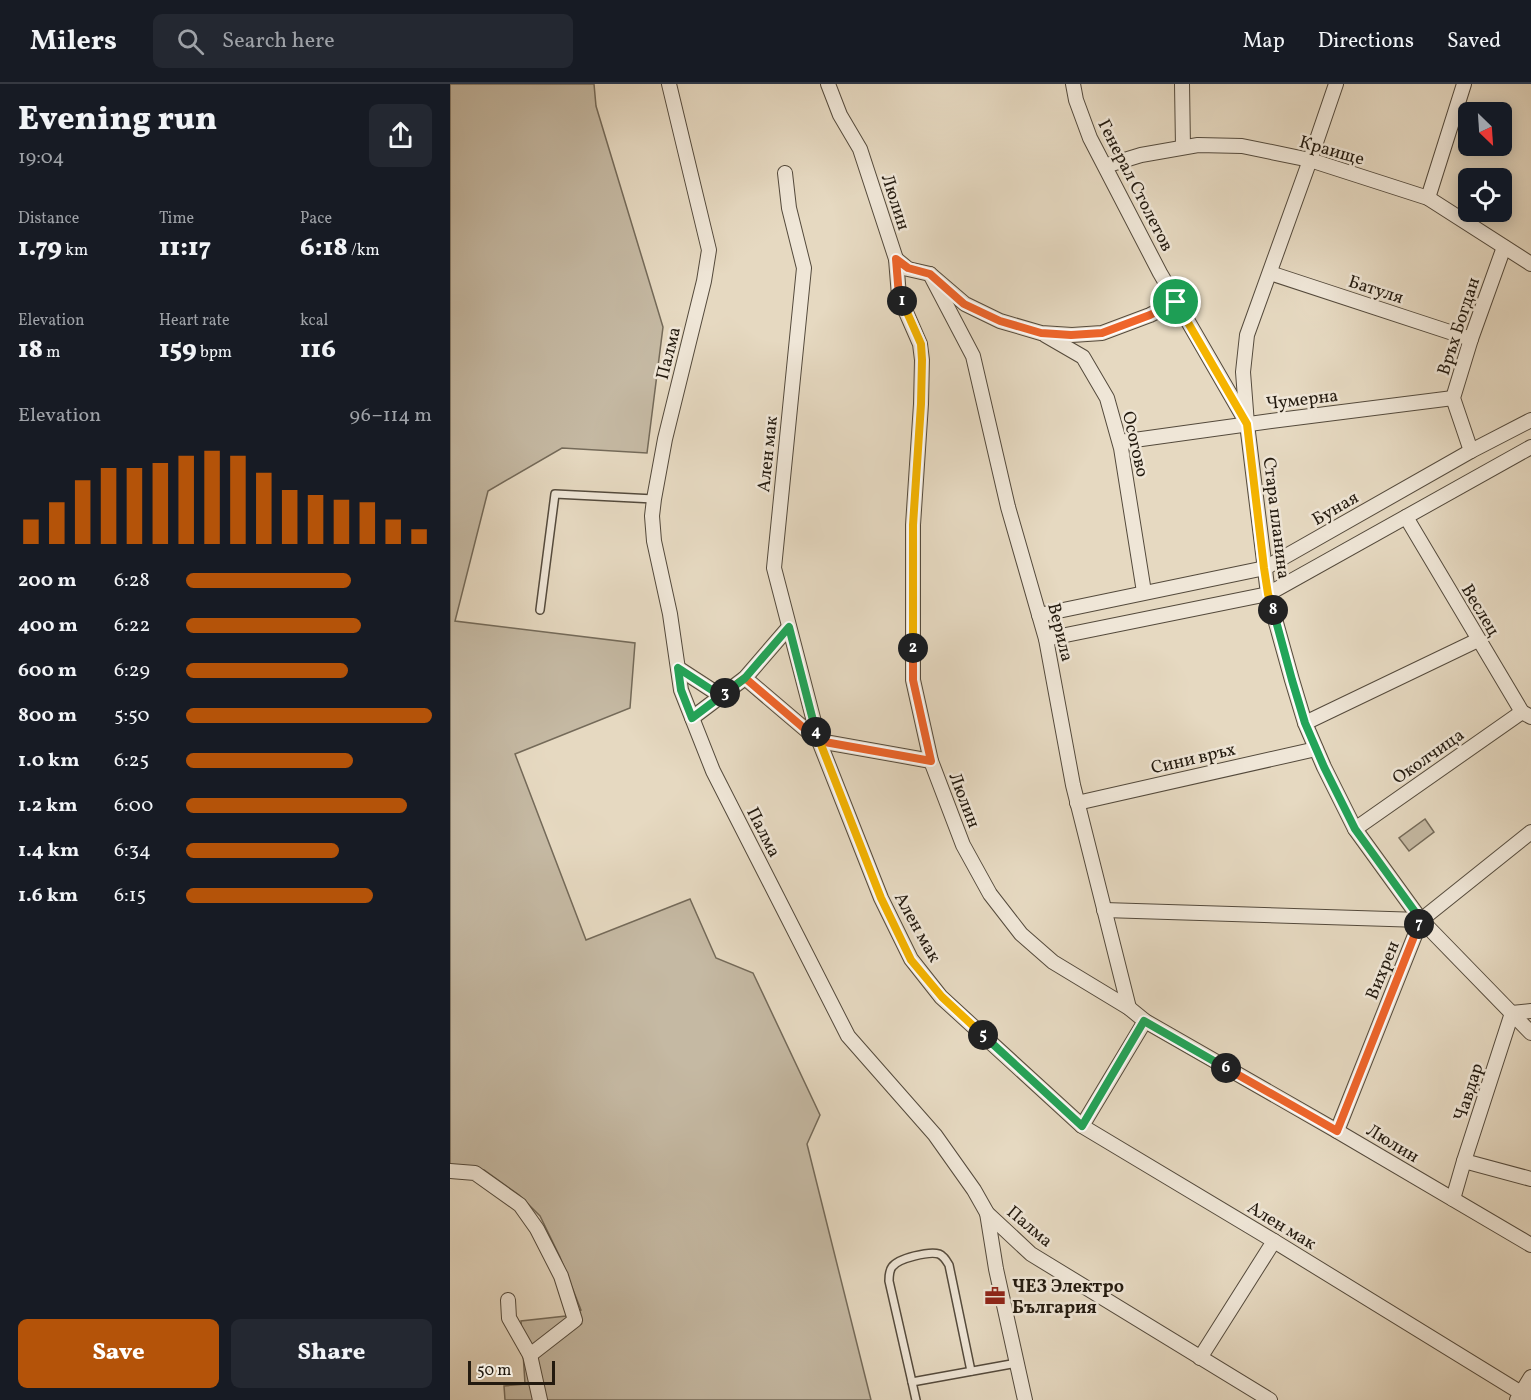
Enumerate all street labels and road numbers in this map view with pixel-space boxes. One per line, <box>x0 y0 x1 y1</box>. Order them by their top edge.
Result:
street label: Генерал Столетов <box>1091 115 1179 256</box>
street label: Краище <box>1296 130 1367 173</box>
street label: Люлин <box>874 171 915 234</box>
street label: Батуля <box>1345 270 1406 311</box>
street label: Връх Богдан <box>1432 274 1487 379</box>
street label: Палма <box>651 324 688 382</box>
street label: Чумерна <box>1265 384 1340 417</box>
street label: Осогово <box>1115 409 1154 480</box>
street label: Ален мак <box>752 414 785 493</box>
street label: Стара планина <box>1256 456 1295 581</box>
street label: Буная <box>1308 486 1364 533</box>
street label: Веслец <box>1454 580 1505 642</box>
street label: Верила <box>1040 600 1079 664</box>
street label: Околчица <box>1388 723 1470 791</box>
street label: Сини връх <box>1149 738 1238 781</box>
street label: Люлин <box>942 769 986 832</box>
street label: Палма <box>739 803 786 862</box>
street label: Ален мак <box>887 888 946 968</box>
street label: Вихрен <box>1360 937 1406 1004</box>
street label: Чавдар <box>1448 1060 1491 1125</box>
street label: Люлин <box>1361 1119 1423 1170</box>
street label: Ален мак <box>1242 1196 1321 1257</box>
street label: Палма <box>1001 1200 1058 1254</box>

